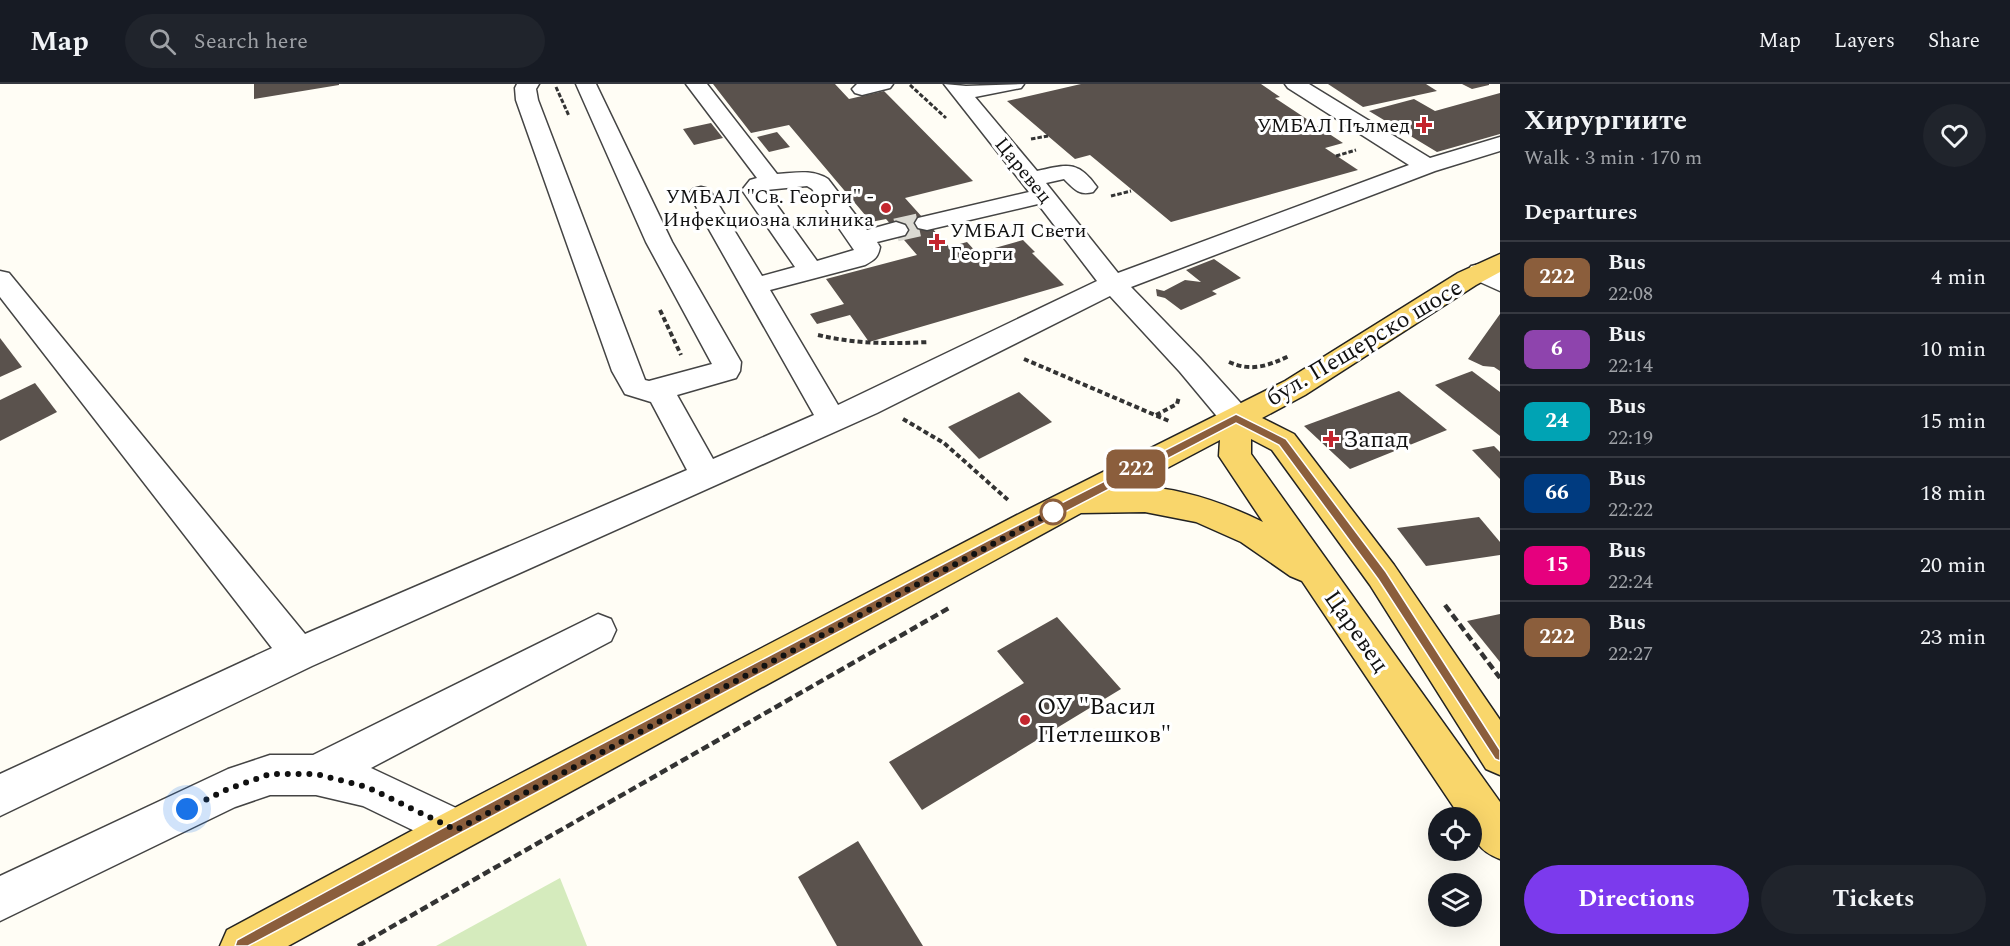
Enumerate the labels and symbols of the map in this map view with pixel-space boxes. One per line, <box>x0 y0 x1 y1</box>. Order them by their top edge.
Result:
place label: УМБАЛ Пълмед <box>1257 111 1410 141</box>
marker: УМБАЛ Пълмед <box>1415 116 1433 134</box>
street label: Царевец <box>987 131 1059 210</box>
place label: УМБАЛ "Св. Георги" - Инфекциозна клиника <box>663 182 874 235</box>
marker: УМБАЛ "Св. Георги" - Инфекциозна клиника <box>879 201 893 215</box>
place label: УМБАЛ Свети Георги <box>950 216 1086 269</box>
marker: УМБАЛ Свети Георги <box>928 233 946 251</box>
street label: бул. Пещерско шосе <box>1259 270 1470 416</box>
place label: Запад <box>1343 422 1409 458</box>
marker: Запад <box>1324 432 1338 446</box>
line badge: 222 <box>1102 450 1170 488</box>
unlabelled marker <box>1040 499 1066 525</box>
street label: Царевец <box>1315 583 1398 680</box>
place label: ОУ "Васил Петлешков" <box>1037 689 1171 753</box>
marker: ОУ "Васил Петлешков" <box>1018 713 1032 727</box>
your location <box>172 794 202 824</box>

